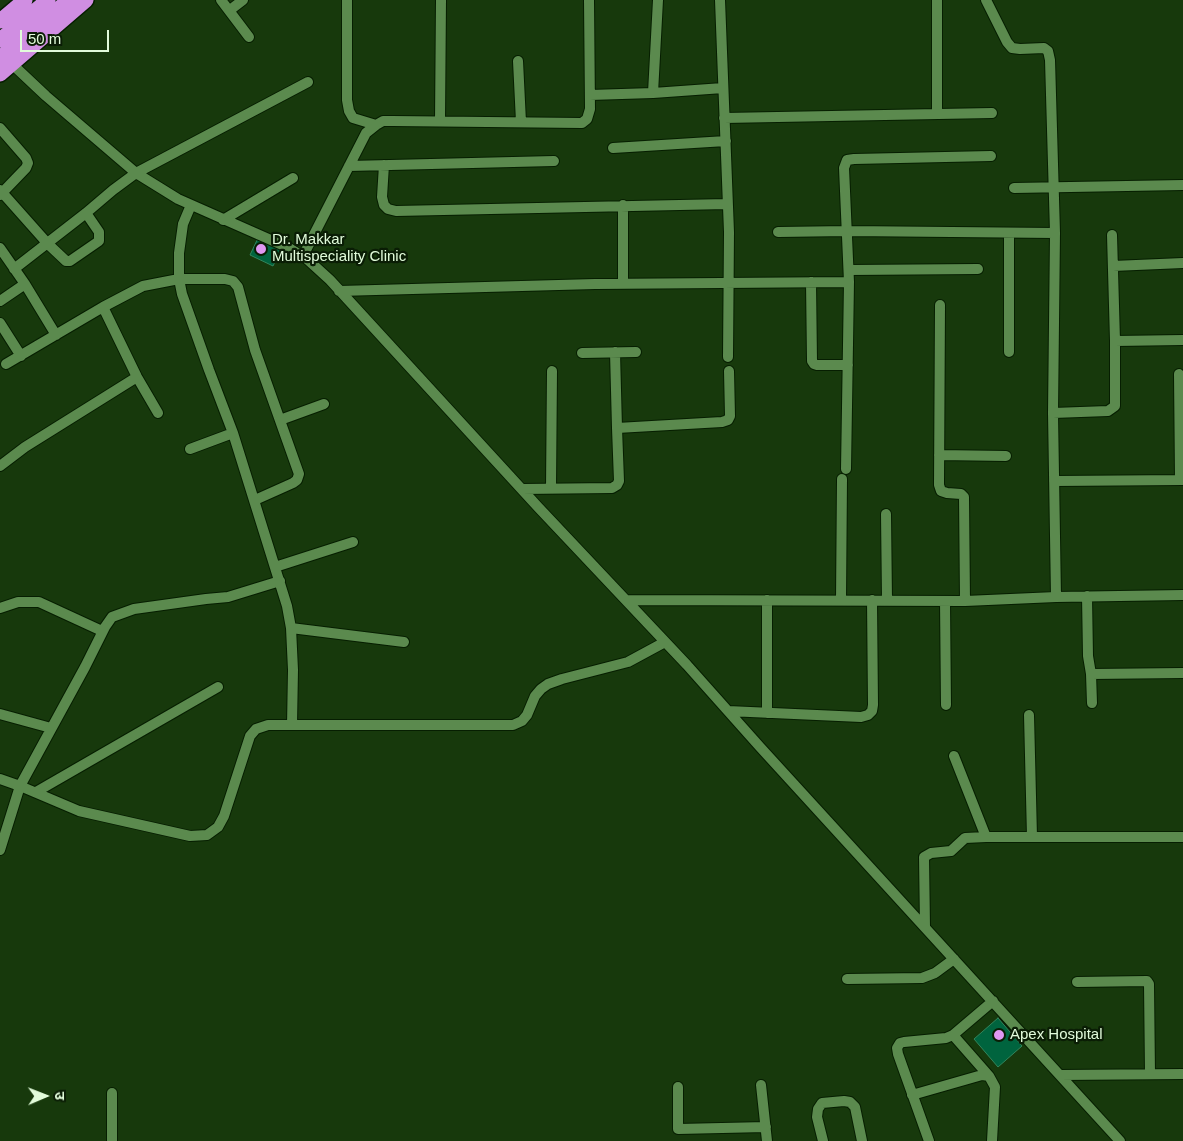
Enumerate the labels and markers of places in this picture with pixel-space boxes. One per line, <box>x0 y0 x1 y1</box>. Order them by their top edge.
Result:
place label: Dr. Makkar Multispeciality Clinic <box>272 231 406 266</box>
marker: Dr. Makkar Multispeciality Clinic <box>254 242 268 256</box>
place label: Apex Hospital <box>1010 1026 1103 1044</box>
marker: Apex Hospital <box>992 1028 1006 1042</box>

